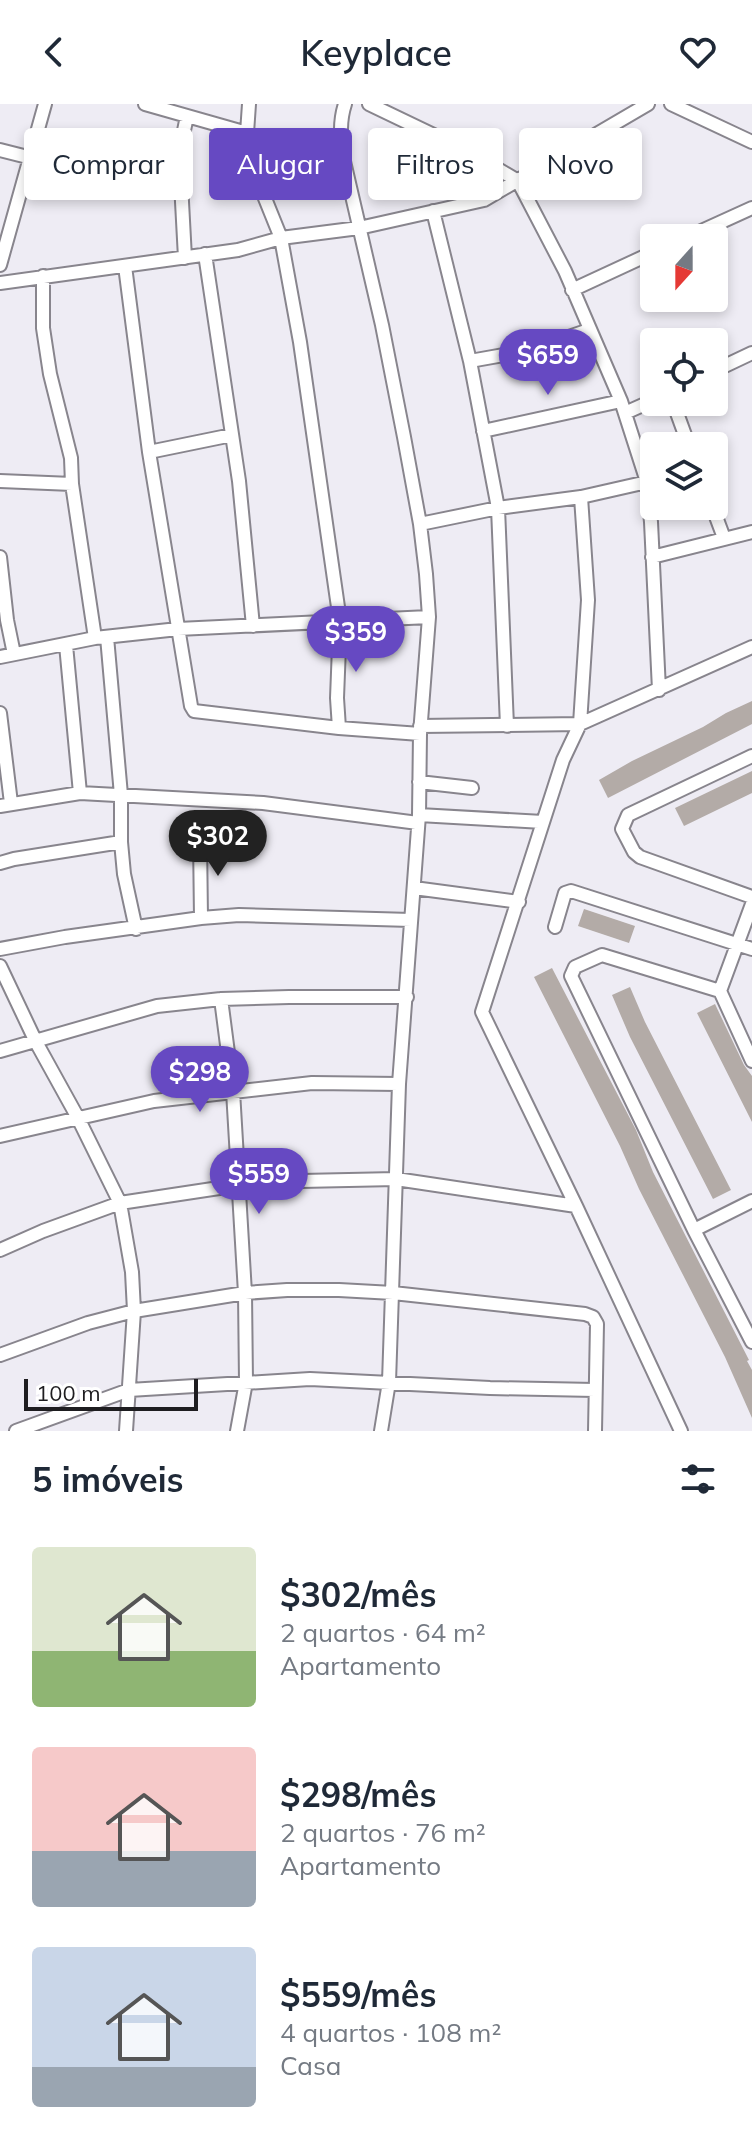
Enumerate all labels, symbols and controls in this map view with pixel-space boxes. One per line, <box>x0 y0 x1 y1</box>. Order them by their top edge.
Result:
icon: back <box>32 30 76 74</box>
text: Keyplace <box>300 30 452 75</box>
icon: heart <box>676 30 720 74</box>
chip: Comprar <box>24 128 193 200</box>
chip: Alugar <box>209 128 352 200</box>
chip: Filtros <box>368 128 503 200</box>
chip: Novo <box>519 128 642 200</box>
north arrow <box>640 224 728 312</box>
map controls <box>640 224 728 520</box>
button: locate <box>640 328 728 416</box>
pin: $659 <box>501 329 595 397</box>
text: $659 <box>517 338 579 371</box>
button: layers <box>640 432 728 520</box>
pin: $359 <box>309 606 403 674</box>
text: $359 <box>325 615 387 648</box>
pin: $302 <box>171 810 265 878</box>
text: $302 <box>187 819 249 852</box>
pin: $298 <box>153 1046 247 1114</box>
text: $298 <box>169 1055 231 1088</box>
pin: $559 <box>212 1148 306 1216</box>
text: $559 <box>228 1157 290 1190</box>
scale bar <box>24 1375 198 1411</box>
text: 100 m <box>36 1379 101 1407</box>
icon: filters <box>676 1457 720 1501</box>
text: 5 imóveis <box>32 1458 184 1501</box>
text: $302/mês <box>280 1573 437 1616</box>
icon: home <box>96 1579 192 1675</box>
text: 2 quartos · 64 m² <box>280 1616 486 1649</box>
text: Apartamento <box>280 1649 441 1682</box>
text: $298/mês <box>280 1773 437 1816</box>
icon: home <box>96 1779 192 1875</box>
text: 2 quartos · 76 m² <box>280 1816 486 1849</box>
text: Apartamento <box>280 1849 441 1882</box>
text: $559/mês <box>280 1973 437 2016</box>
icon: home <box>96 1979 192 2075</box>
text: 4 quartos · 108 m² <box>280 2016 501 2049</box>
text: Casa <box>280 2049 341 2082</box>

